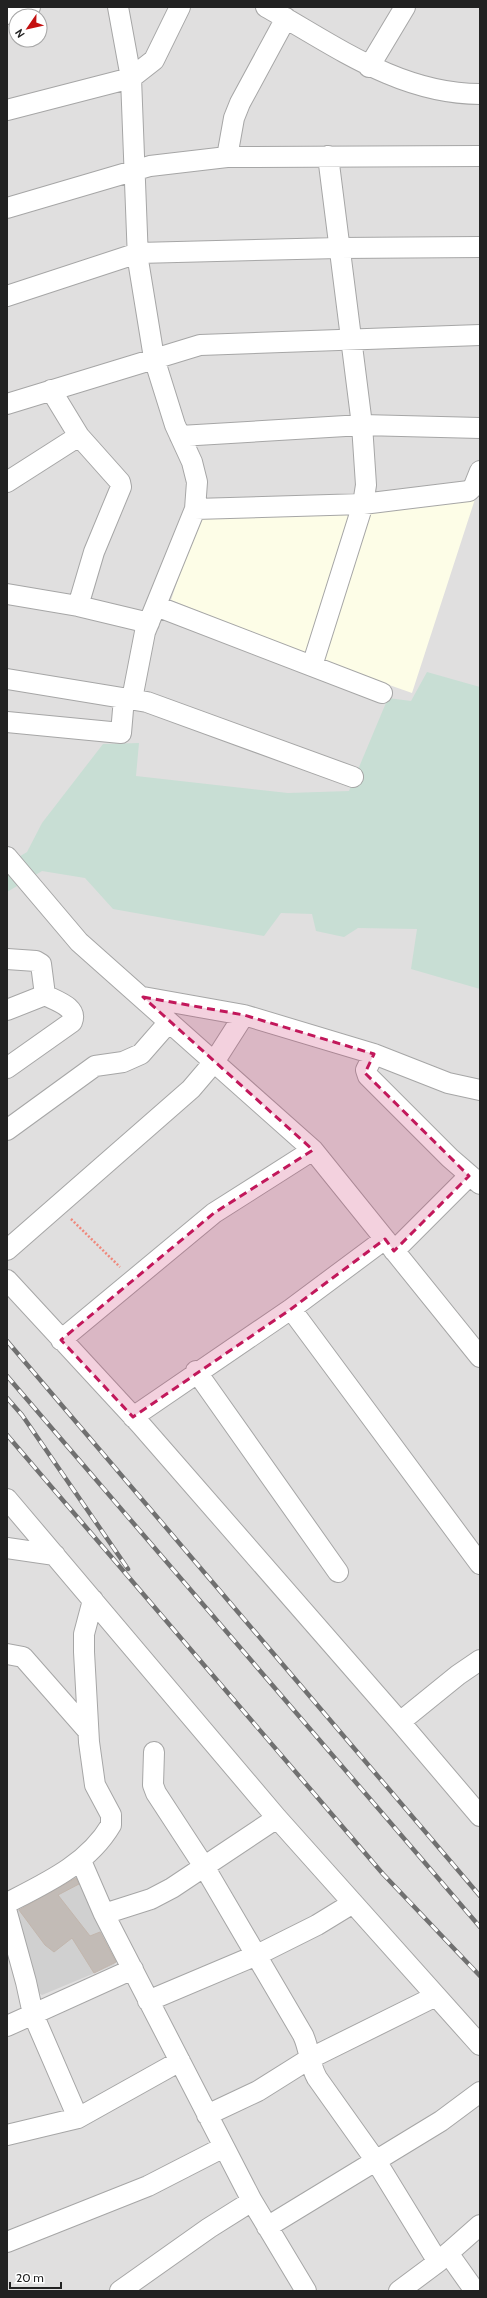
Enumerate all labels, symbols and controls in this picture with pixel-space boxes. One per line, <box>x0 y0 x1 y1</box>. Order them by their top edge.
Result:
north arrow <box>8 8 48 48</box>
text: N <box>12 26 28 41</box>
scale bar <box>10 2264 61 2290</box>
text: 20 m <box>16 2270 44 2285</box>

